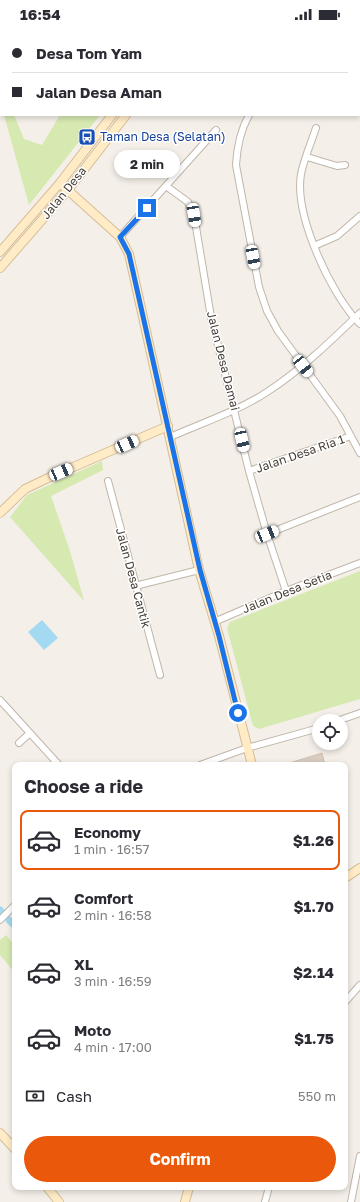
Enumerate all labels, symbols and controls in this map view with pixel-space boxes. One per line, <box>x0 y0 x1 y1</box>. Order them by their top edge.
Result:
text: 16:54 <box>20 5 61 23</box>
text: Desa Tom Yam <box>36 44 142 62</box>
text: Jalan Desa Aman <box>36 83 162 101</box>
bus stop icon: Taman Desa (Selatan) <box>77 127 97 147</box>
place label: Taman Desa (Selatan) <box>100 129 226 144</box>
callout: 2 min <box>114 150 180 178</box>
text: 2 min <box>130 156 164 172</box>
street label: Jalan Desa <box>38 164 89 222</box>
route end <box>138 199 156 217</box>
car <box>186 202 202 228</box>
car <box>245 244 261 270</box>
street label: Jalan Desa Damai <box>204 310 243 412</box>
car <box>291 353 315 379</box>
car <box>233 427 251 453</box>
street label: Jalan Desa Ria 1 <box>253 431 346 476</box>
car <box>114 434 140 454</box>
car <box>48 462 74 482</box>
car <box>254 524 280 544</box>
street label: Jalan Desa Cantik <box>113 526 154 630</box>
street label: Jalan Desa Setia <box>240 567 334 616</box>
route start <box>229 704 247 722</box>
map controls <box>312 714 348 750</box>
button: locate <box>312 714 348 750</box>
text: Choose a ride <box>24 775 143 797</box>
icon: car <box>26 822 62 858</box>
text: Economy <box>74 823 141 841</box>
text: $1.26 <box>293 831 334 849</box>
text: 1 min · 16:57 <box>74 841 149 857</box>
icon: car <box>26 888 62 924</box>
text: Comfort <box>74 889 133 907</box>
text: $1.70 <box>293 897 334 915</box>
text: 2 min · 16:58 <box>74 907 152 923</box>
icon: car <box>26 954 62 990</box>
text: XL <box>74 955 93 973</box>
text: $2.14 <box>293 963 334 981</box>
text: 3 min · 16:59 <box>74 973 152 989</box>
icon: car <box>26 1020 62 1056</box>
text: Moto <box>74 1021 111 1039</box>
text: $1.75 <box>294 1029 334 1047</box>
text: 4 min · 17:00 <box>74 1039 152 1055</box>
icon: cash <box>24 1085 46 1107</box>
text: Cash <box>56 1087 92 1105</box>
text: 550 m <box>298 1088 336 1104</box>
button: Confirm <box>24 1136 336 1182</box>

